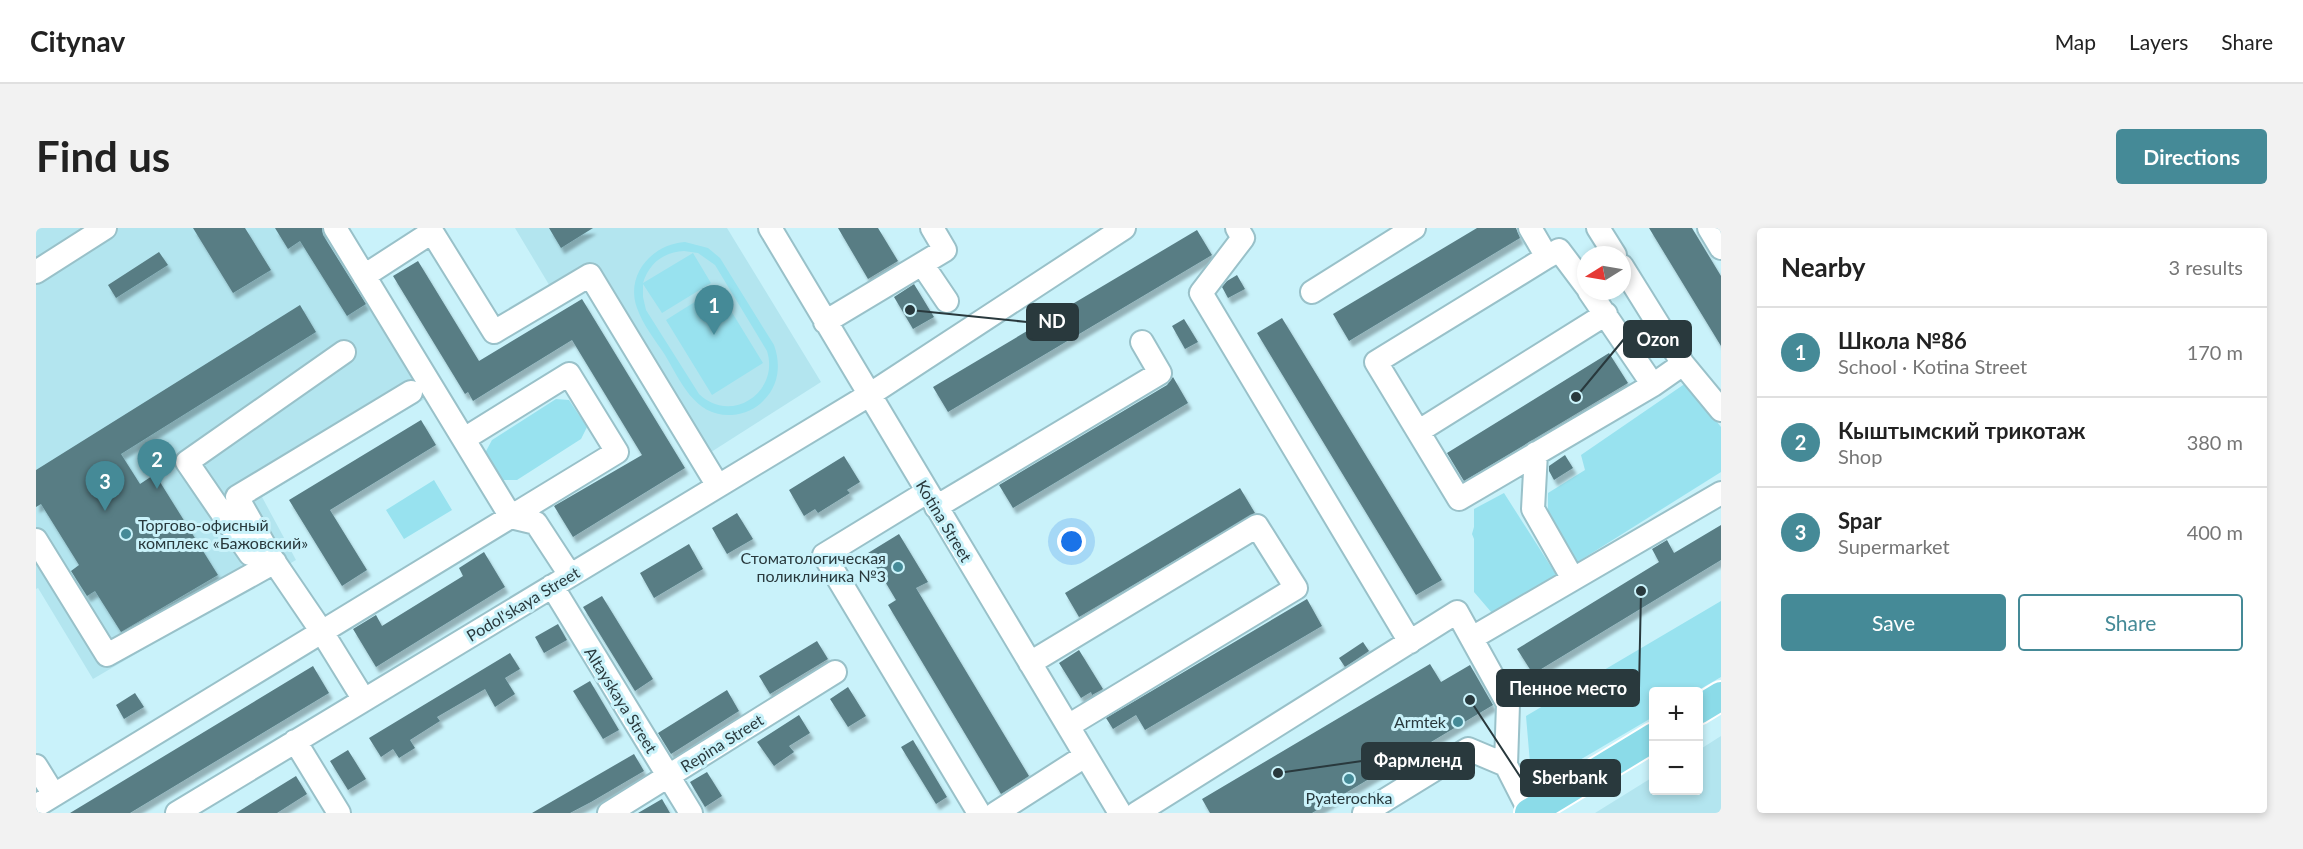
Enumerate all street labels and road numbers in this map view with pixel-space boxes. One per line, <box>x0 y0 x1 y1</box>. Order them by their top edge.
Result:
street label: Kotina Street <box>913 476 976 565</box>
street label: Podol'skaya Street <box>463 562 583 645</box>
street label: Altayskaya Street <box>581 643 662 756</box>
street label: Repina Street <box>677 710 767 776</box>

